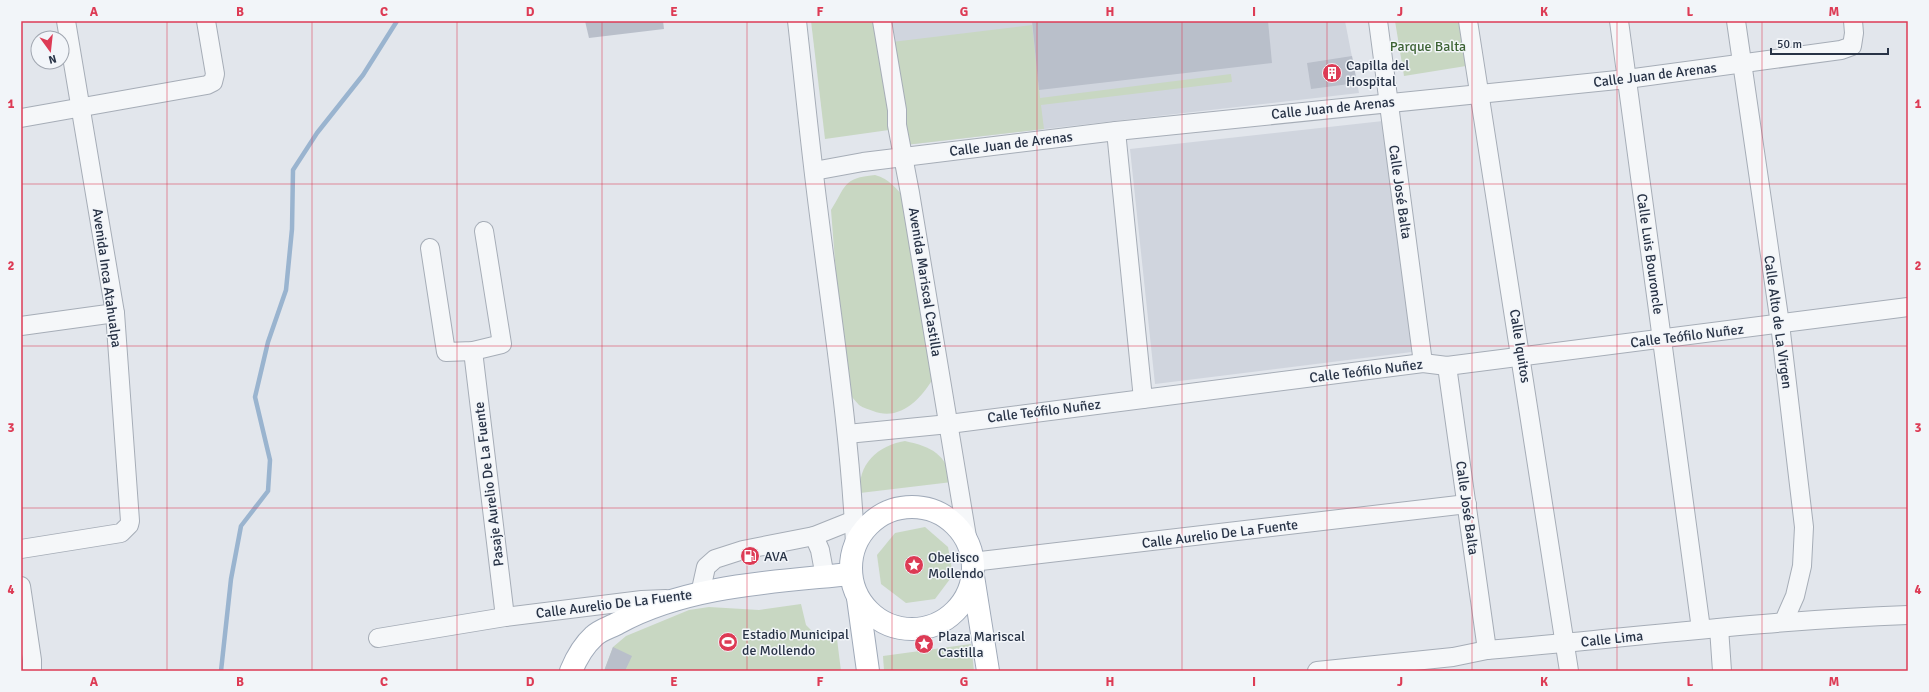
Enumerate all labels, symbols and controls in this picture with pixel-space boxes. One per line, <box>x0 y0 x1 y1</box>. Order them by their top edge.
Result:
text: A <box>90 4 99 20</box>
text: B <box>236 4 244 20</box>
text: C <box>380 4 388 20</box>
text: D <box>526 4 535 20</box>
text: E <box>670 4 678 20</box>
text: F <box>817 4 824 20</box>
text: G <box>960 4 968 20</box>
text: H <box>1106 4 1114 20</box>
text: I <box>1252 4 1256 20</box>
text: J <box>1397 4 1403 20</box>
text: K <box>1540 4 1548 20</box>
text: L <box>1687 4 1694 20</box>
text: M <box>1829 4 1840 20</box>
north arrow <box>30 30 70 70</box>
scale bar <box>1771 30 1888 56</box>
text: 50 m <box>1777 37 1802 52</box>
park label: Parque Balta <box>1390 38 1466 55</box>
text: N <box>47 52 58 66</box>
place label: Capilla del Hospital <box>1346 57 1409 90</box>
street label: Calle Juan de Arenas <box>1592 59 1718 91</box>
building icon: Capilla del Hospital <box>1321 62 1343 84</box>
street label: Calle Juan de Arenas <box>1270 93 1396 123</box>
text: 1 <box>7 96 15 112</box>
text: 1 <box>1914 96 1922 112</box>
street label: Calle Juan de Arenas <box>948 128 1074 160</box>
street label: Calle José Balta <box>1385 144 1415 240</box>
street label: Calle Luis Bouroncle <box>1633 192 1667 316</box>
street label: Avenida Mariscal Castilla <box>905 206 945 358</box>
street label: Avenida Inca Atahualpa <box>89 207 125 349</box>
street label: Calle Alto de La Virgen <box>1760 254 1796 390</box>
text: 2 <box>7 258 15 274</box>
text: 2 <box>1914 258 1922 274</box>
street label: Calle Iquitos <box>1506 308 1534 384</box>
street label: Calle Teófilo Nuñez <box>1629 321 1745 351</box>
street label: Calle Teófilo Nuñez <box>1308 356 1424 386</box>
street label: Calle Teófilo Nuñez <box>986 396 1102 426</box>
street label: Pasaje Aurelio De La Fuente <box>470 401 508 567</box>
text: 3 <box>7 420 15 436</box>
text: 3 <box>1914 420 1922 436</box>
street label: Calle José Balta <box>1452 460 1482 556</box>
street label: Calle Aurelio De La Fuente <box>1141 516 1299 552</box>
fuel station icon: AVA <box>739 545 761 567</box>
place label: AVA <box>764 548 788 565</box>
place label: Obelisco Mollendo <box>928 549 984 582</box>
place icon: Obelisco Mollendo <box>903 554 925 576</box>
text: 4 <box>7 582 15 598</box>
text: 4 <box>1914 582 1922 598</box>
street label: Calle Aurelio De La Fuente <box>535 586 693 622</box>
place label: Estadio Municipal de Mollendo <box>742 626 849 659</box>
street label: Calle Lima <box>1580 627 1644 651</box>
place label: Plaza Mariscal Castilla <box>938 628 1025 661</box>
sports icon: Estadio Municipal de Mollendo <box>717 631 739 653</box>
place icon: Plaza Mariscal Castilla <box>913 633 935 655</box>
text: A <box>90 674 99 690</box>
text: B <box>236 674 244 690</box>
text: C <box>380 674 388 690</box>
text: D <box>526 674 535 690</box>
text: E <box>670 674 678 690</box>
text: F <box>817 674 824 690</box>
text: G <box>960 674 968 690</box>
text: H <box>1106 674 1114 690</box>
text: I <box>1252 674 1256 690</box>
text: J <box>1397 674 1403 690</box>
text: K <box>1540 674 1548 690</box>
text: L <box>1687 674 1694 690</box>
text: M <box>1829 674 1840 690</box>

